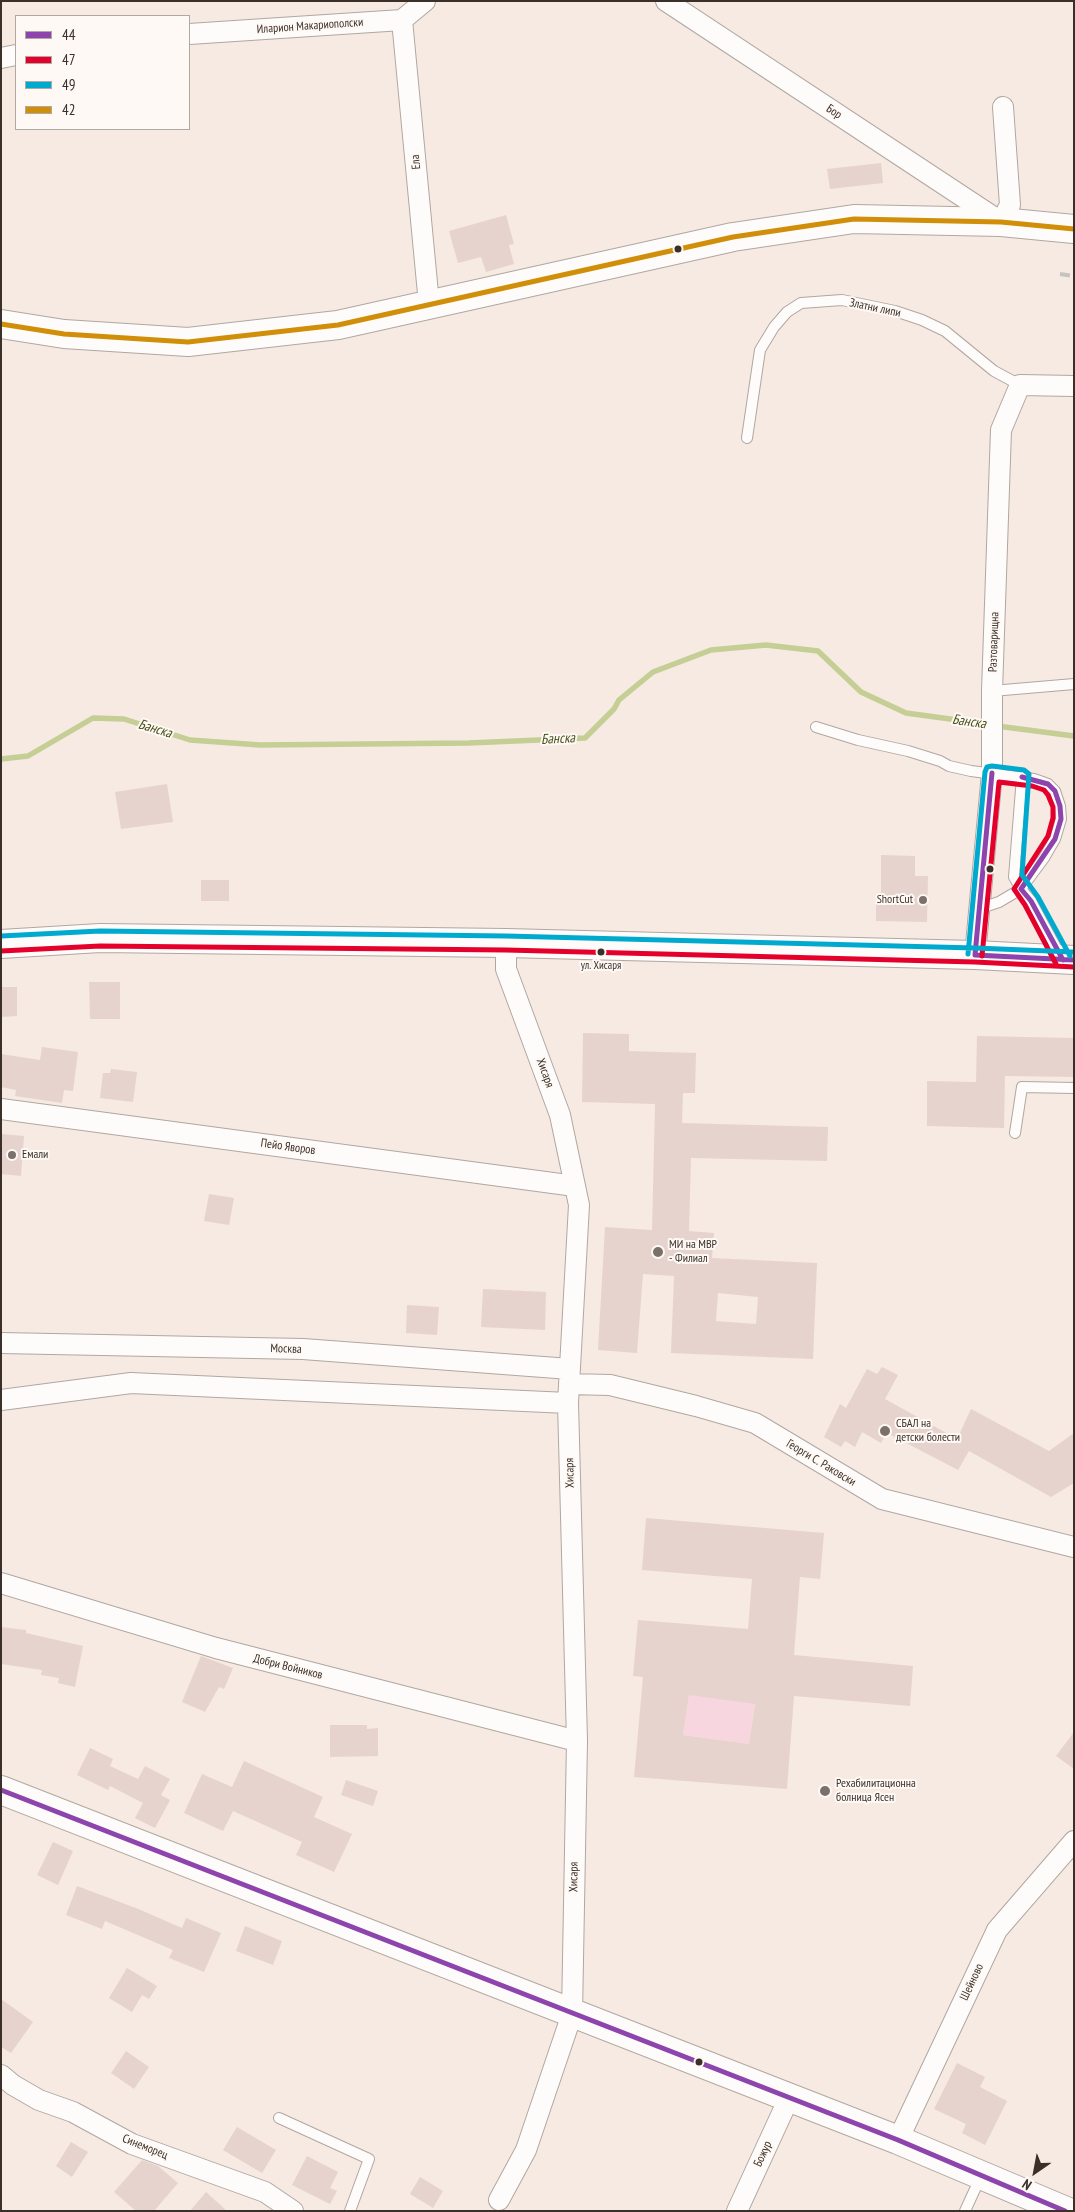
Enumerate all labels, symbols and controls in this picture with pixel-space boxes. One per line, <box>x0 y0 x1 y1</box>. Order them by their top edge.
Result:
legend <box>15 15 190 130</box>
street label: Иларион Макариополски <box>256 15 364 37</box>
text: 44 <box>62 25 76 44</box>
text: 47 <box>62 50 76 69</box>
text: 49 <box>62 75 76 94</box>
text: 42 <box>62 100 76 119</box>
street label: Бор <box>823 102 845 122</box>
street label: Ела <box>408 154 424 170</box>
unlabelled marker <box>673 244 683 254</box>
street label: Златни липи <box>848 296 902 320</box>
street label: Разтоварищна <box>986 612 1002 672</box>
water label: Банска <box>951 711 987 733</box>
water label: Банска <box>136 716 174 742</box>
water label: Банска <box>541 730 575 748</box>
unlabelled marker <box>985 864 995 874</box>
place label: ShortCut <box>877 893 913 907</box>
marker: ShortCut <box>917 894 929 906</box>
marker: ул. Хисаря <box>596 947 606 957</box>
place label: ул. Хисаря <box>581 959 621 973</box>
street label: Хисаря <box>533 1056 557 1090</box>
street label: Пейо Яворов <box>260 1136 316 1158</box>
place label: Емали <box>22 1148 48 1162</box>
marker: Емали <box>6 1149 18 1161</box>
place label: МИ на МВР - Филиал <box>669 1238 717 1266</box>
marker: МИ на МВР - Филиал <box>651 1245 665 1259</box>
street label: Москва <box>270 1341 302 1357</box>
place label: СБАЛ на детски болести <box>896 1417 960 1445</box>
marker: СБАЛ на детски болести <box>878 1424 892 1438</box>
street label: Георги С. Раковски <box>784 1437 858 1489</box>
street label: Хисаря <box>563 1458 577 1488</box>
street label: Добри Войников <box>252 1651 324 1683</box>
place label: Рехабилитационна болница Ясен <box>836 1777 916 1805</box>
marker: Рехабилитационна болница Ясен <box>818 1784 832 1798</box>
street label: Хисаря <box>567 1862 581 1892</box>
street label: Шейново <box>957 1961 987 2003</box>
unlabelled marker <box>694 2057 704 2067</box>
street label: Синеморец <box>120 2131 170 2163</box>
street label: Божур <box>751 2139 775 2169</box>
north arrow <box>1010 2147 1060 2197</box>
text: N <box>1019 2175 1035 2194</box>

